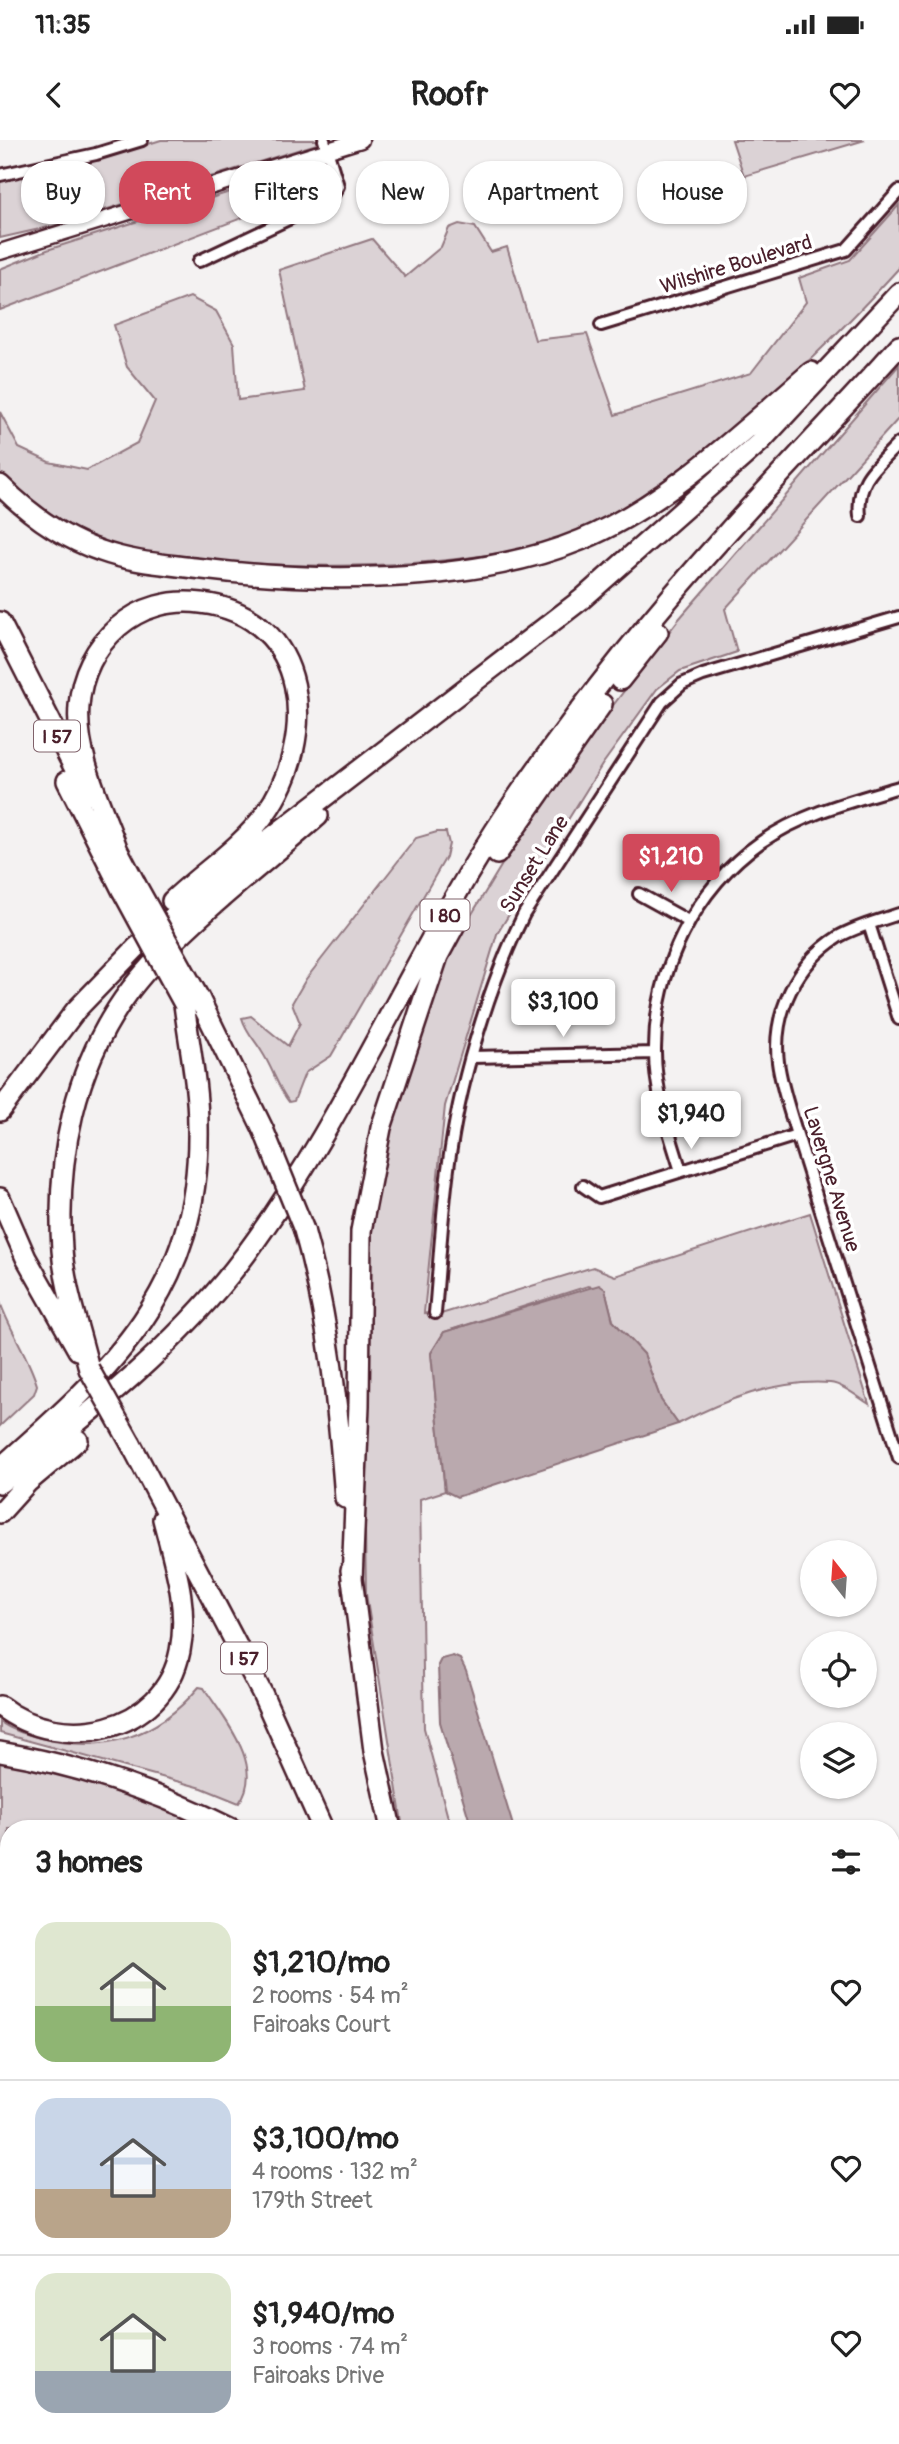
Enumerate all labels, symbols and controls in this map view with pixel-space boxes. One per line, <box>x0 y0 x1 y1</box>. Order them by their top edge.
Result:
text: 11:35 <box>35 9 91 41</box>
text: Roofr <box>411 75 488 115</box>
icon: back <box>35 76 73 114</box>
icon: heart <box>826 76 864 114</box>
chip: Buy <box>21 161 105 224</box>
chip: Rent <box>119 161 215 224</box>
chip: Filters <box>229 161 342 224</box>
chip: New <box>356 161 449 224</box>
chip: Apartment <box>463 161 623 224</box>
chip: House <box>637 161 747 224</box>
street label: Wilshire Boulevard <box>657 229 815 300</box>
road number: I 57 <box>34 720 80 751</box>
street label: Sunset Lane <box>494 810 575 918</box>
pin: $1,210 <box>614 834 728 894</box>
text: $1,210 <box>639 842 703 871</box>
road number: I 80 <box>420 900 470 930</box>
pin: $3,100 <box>506 979 620 1039</box>
text: $3,100 <box>527 987 599 1016</box>
pin: $1,940 <box>634 1091 748 1151</box>
text: $1,940 <box>657 1099 725 1128</box>
street label: Lavergne Avenue <box>797 1103 867 1256</box>
north arrow <box>800 1540 877 1617</box>
map controls <box>800 1540 877 1799</box>
button: locate <box>800 1631 877 1708</box>
road number: I 57 <box>221 1642 267 1674</box>
button: layers <box>800 1722 877 1799</box>
icon: filters <box>827 1843 865 1881</box>
text: 3 homes <box>35 1844 142 1881</box>
text: $1,210/mo <box>252 1944 390 1981</box>
icon: home <box>91 1950 175 2034</box>
icon: heart <box>827 1973 865 2011</box>
text: 2 rooms · 54 m² <box>252 1981 409 2010</box>
text: Fairoaks Court <box>252 2010 391 2039</box>
text: $3,100/mo <box>252 2120 399 2157</box>
icon: home <box>91 2126 175 2210</box>
icon: heart <box>827 2149 865 2187</box>
text: 4 rooms · 132 m² <box>252 2157 418 2186</box>
text: 179th Street <box>252 2186 372 2215</box>
text: $1,940/mo <box>252 2295 394 2332</box>
icon: home <box>91 2301 175 2385</box>
icon: heart <box>827 2324 865 2362</box>
text: 3 rooms · 74 m² <box>252 2332 408 2361</box>
text: Fairoaks Drive <box>252 2361 384 2390</box>

